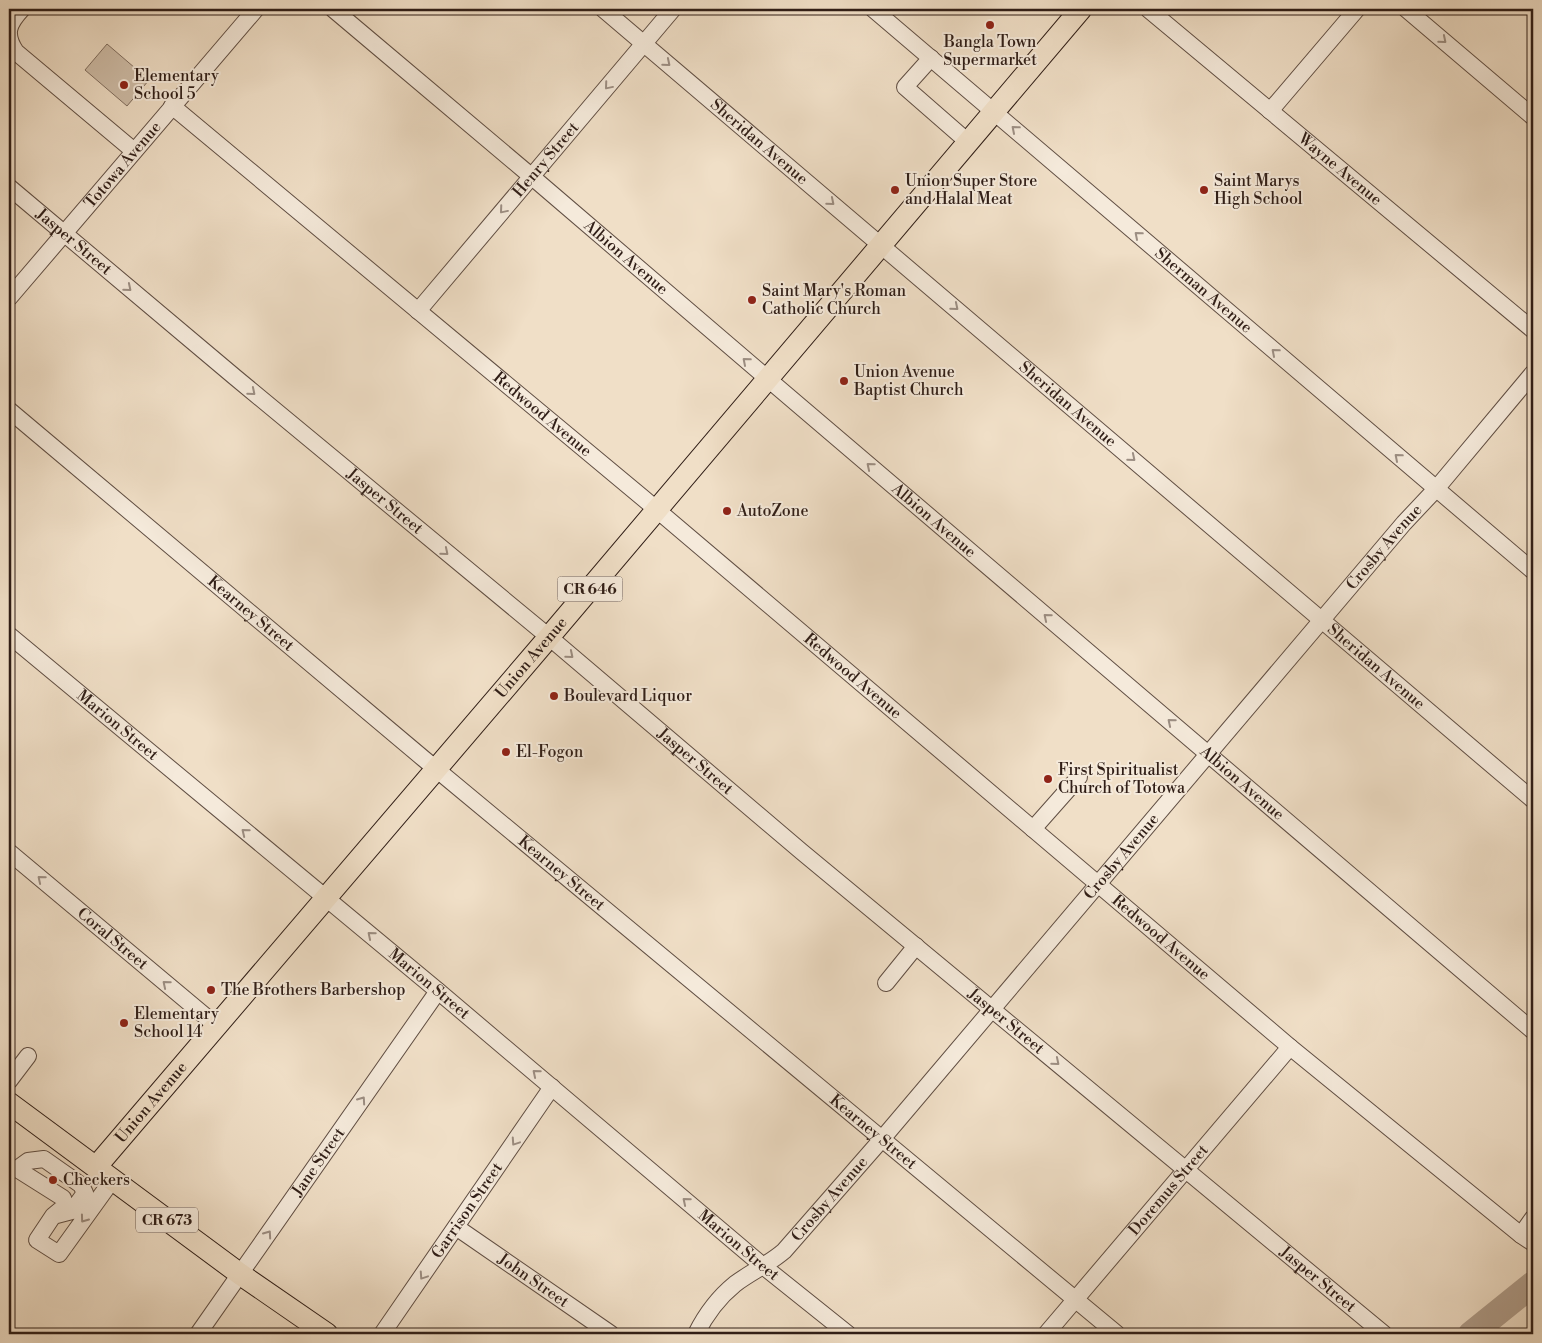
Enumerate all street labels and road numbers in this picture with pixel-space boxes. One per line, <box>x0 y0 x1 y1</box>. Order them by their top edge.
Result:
street label: Sheridan Avenue <box>706 95 812 189</box>
street label: Totowa Avenue <box>80 117 165 213</box>
street label: Henry Street <box>508 118 583 202</box>
street label: Wayne Avenue <box>1293 128 1386 210</box>
street label: Jasper Street <box>31 203 116 280</box>
street label: Albion Avenue <box>579 215 672 299</box>
street label: Sherman Avenue <box>1151 243 1256 337</box>
street label: Sheridan Avenue <box>1015 357 1121 451</box>
street label: Redwood Avenue <box>489 368 596 461</box>
street label: Jasper Street <box>342 463 427 539</box>
street label: Albion Avenue <box>887 478 980 562</box>
street label: Crosby Avenue <box>1342 500 1426 594</box>
street label: Kearney Street <box>203 571 299 656</box>
road number: CR 646 <box>558 576 622 602</box>
street label: Union Avenue <box>491 613 572 703</box>
street label: Sheridan Avenue <box>1323 619 1429 714</box>
street label: Redwood Avenue <box>800 629 906 723</box>
street label: Marion Street <box>73 685 163 765</box>
street label: Jasper Street <box>653 723 738 799</box>
street label: Albion Avenue <box>1195 741 1288 825</box>
street label: Crosby Avenue <box>1079 809 1163 904</box>
street label: Kearney Street <box>514 831 609 915</box>
street label: Redwood Avenue <box>1108 890 1214 985</box>
street label: Coral Street <box>73 903 152 974</box>
street label: Marion Street <box>384 944 474 1024</box>
street label: Jasper Street <box>963 983 1049 1059</box>
street label: Union Avenue <box>111 1058 192 1147</box>
street label: Kearney Street <box>826 1090 921 1174</box>
street label: Jane Street <box>287 1123 350 1201</box>
street label: Doremus Street <box>1124 1140 1213 1240</box>
street label: Crosby Avenue <box>787 1152 872 1246</box>
street label: Garrison Street <box>427 1158 507 1262</box>
street label: Marion Street <box>694 1205 783 1285</box>
road number: CR 673 <box>136 1208 198 1232</box>
street label: Jasper Street <box>1275 1241 1361 1317</box>
street label: John Street <box>493 1248 573 1312</box>

